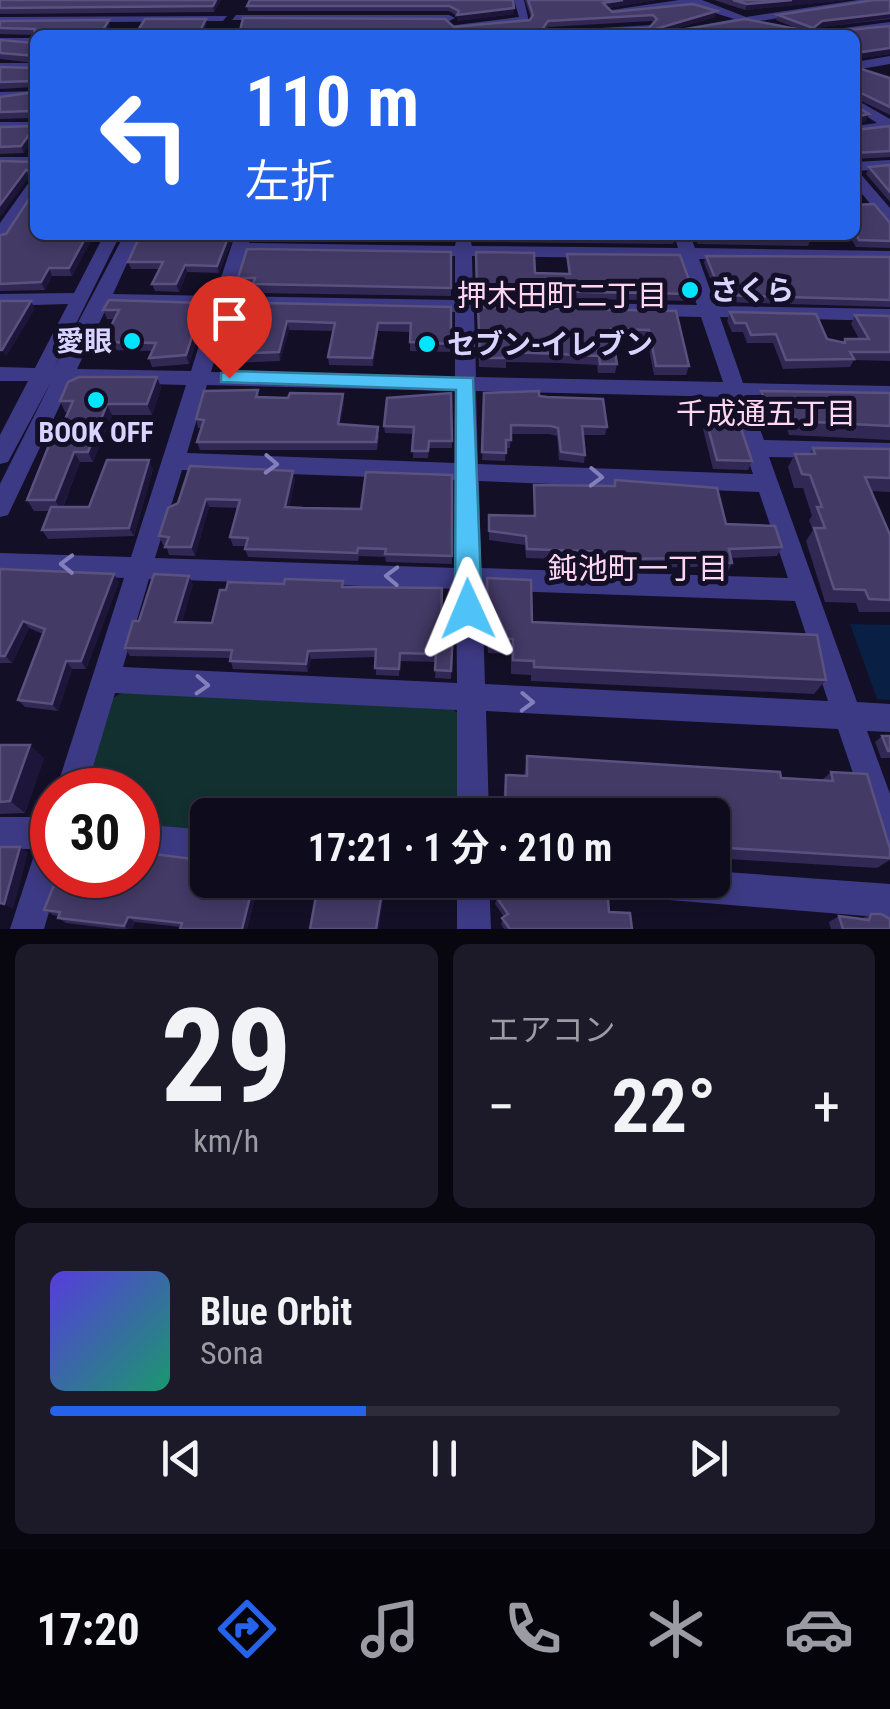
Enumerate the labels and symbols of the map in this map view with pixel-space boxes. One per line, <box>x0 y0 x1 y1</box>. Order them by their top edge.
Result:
place label: さくら <box>710 274 794 307</box>
pin <box>187 276 272 379</box>
district label: 押木田町二丁目 <box>457 278 667 313</box>
marker: さくら <box>679 279 701 301</box>
place label: 愛眼 <box>56 325 112 358</box>
place label: セブン-イレブン <box>447 328 653 361</box>
marker: 愛眼 <box>121 330 143 352</box>
marker: セブン-イレブン <box>416 333 438 355</box>
marker: BOOK OFF <box>85 389 107 411</box>
district label: 千成通五丁目 <box>676 396 856 431</box>
place label: BOOK OFF <box>38 416 154 449</box>
one-way arrow <box>263 454 279 475</box>
one-way arrow <box>588 466 604 487</box>
district label: 鈍池町一丁目 <box>548 551 728 586</box>
one-way arrow <box>59 553 75 574</box>
position arrow <box>416 557 520 661</box>
one-way arrow <box>383 566 399 587</box>
one-way arrow <box>195 674 211 695</box>
one-way arrow <box>519 691 535 712</box>
speed limit sign: 30 <box>30 768 160 898</box>

